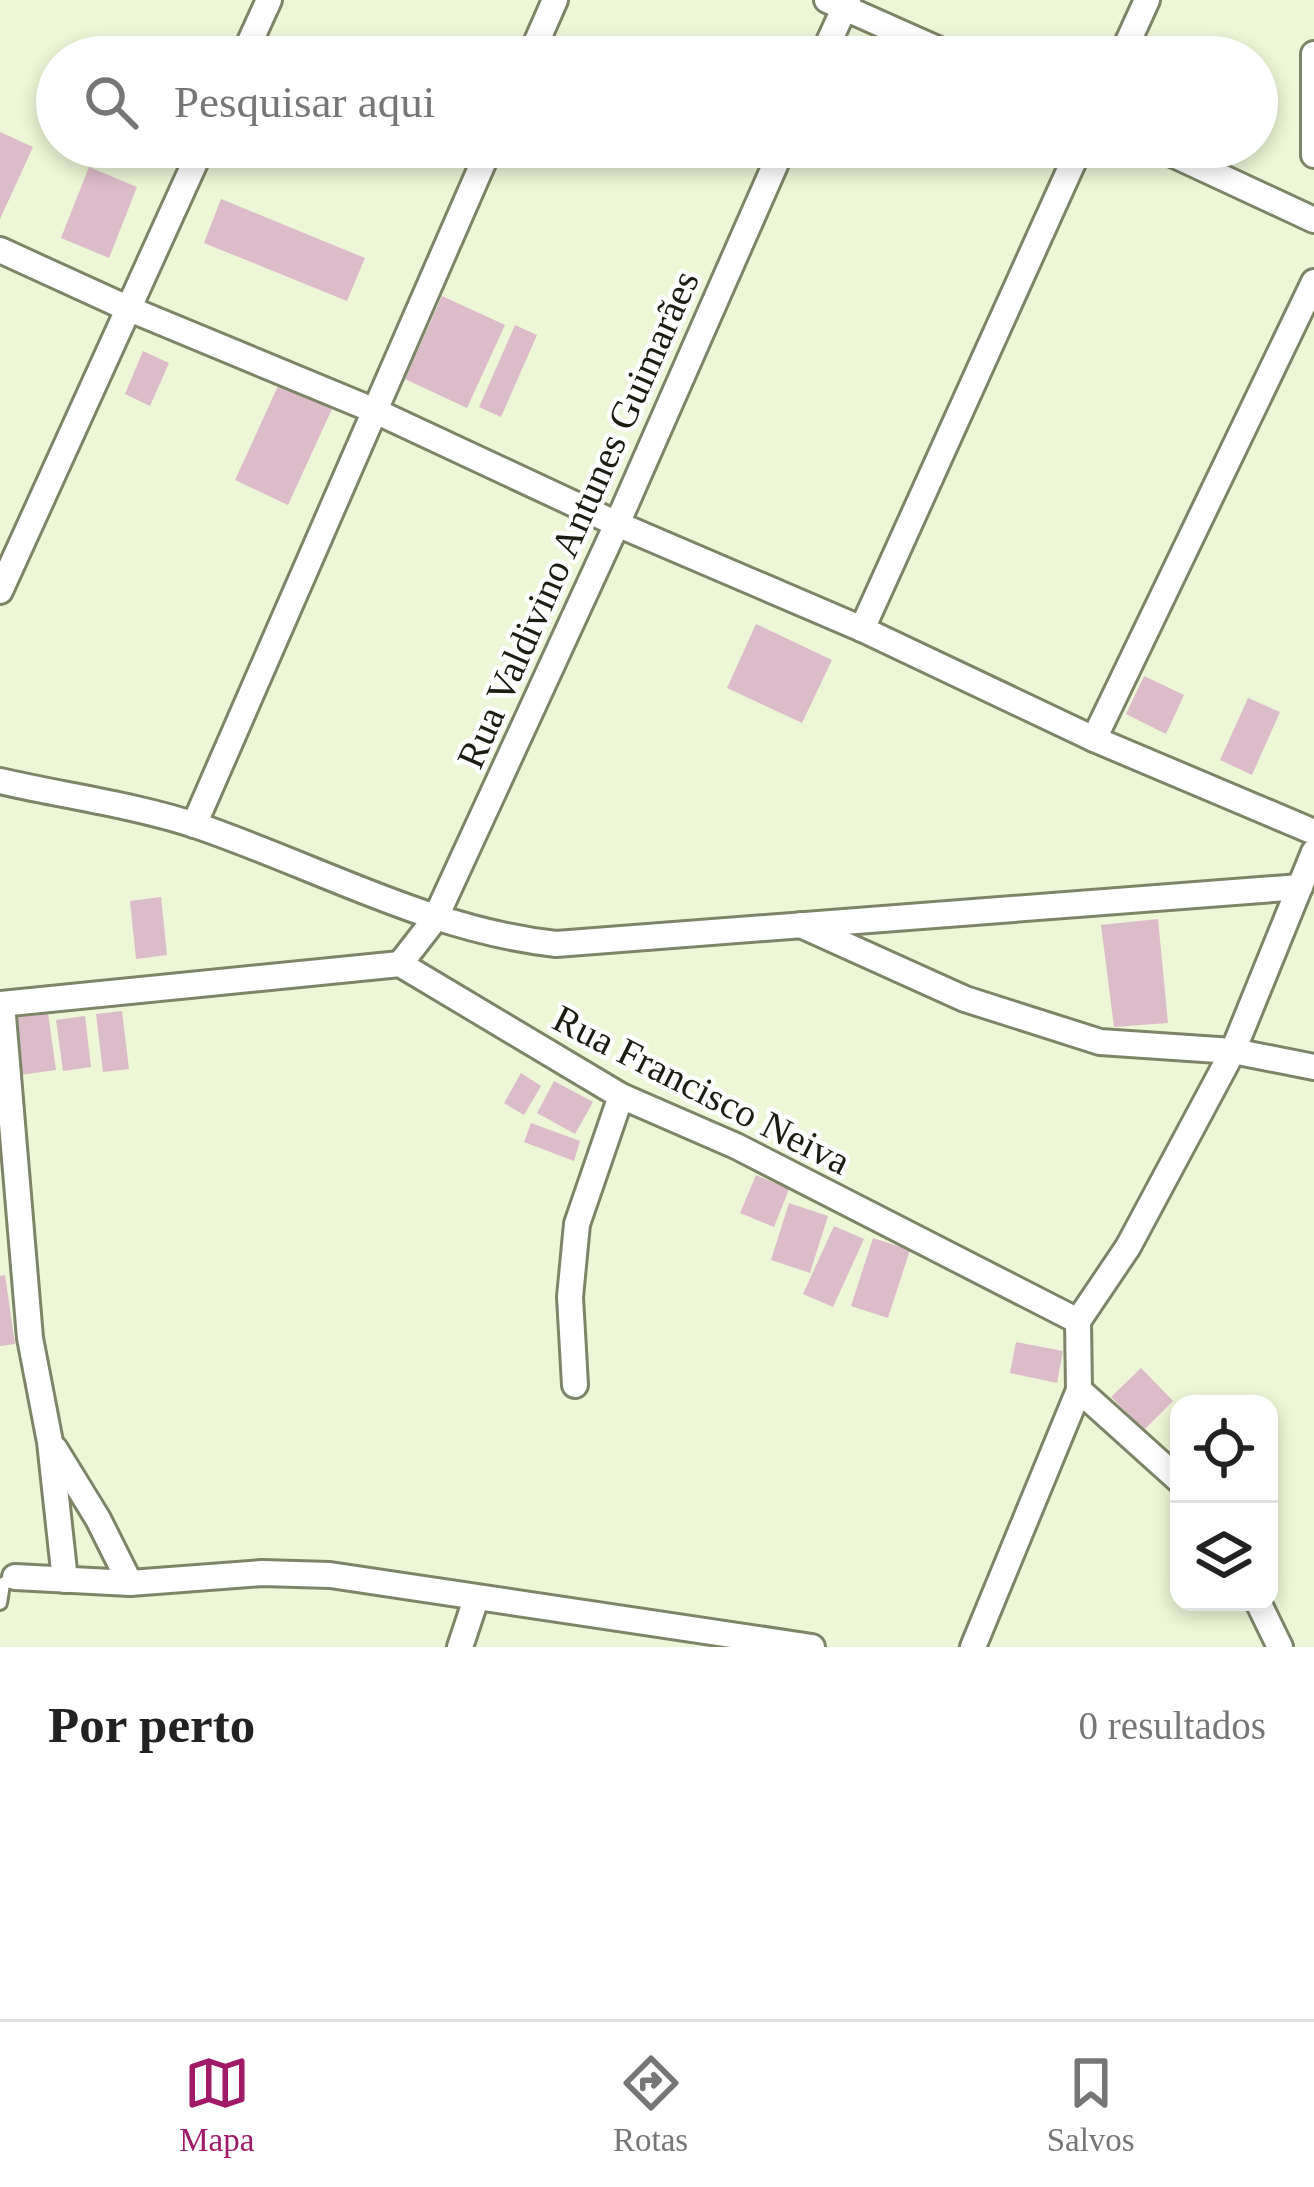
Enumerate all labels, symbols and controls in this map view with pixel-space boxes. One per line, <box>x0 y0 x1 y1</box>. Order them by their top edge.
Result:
search box <box>36 36 1278 168</box>
icon: search <box>78 69 144 135</box>
text: Pesquisar aqui <box>174 77 435 127</box>
street label: Rua Valdivino Antunes Guimarães <box>448 264 707 775</box>
street label: Rua Francisco Neiva <box>546 996 857 1183</box>
map controls <box>1170 1395 1278 1611</box>
button: locate <box>1170 1395 1278 1503</box>
button: layers <box>1170 1503 1278 1611</box>
text: Por perto <box>48 1697 255 1753</box>
text: 0 resultados <box>1079 1704 1266 1747</box>
tab: Mapa <box>179 2050 254 2159</box>
tab: Rotas <box>613 2050 688 2159</box>
tab: Salvos <box>1047 2050 1135 2159</box>

